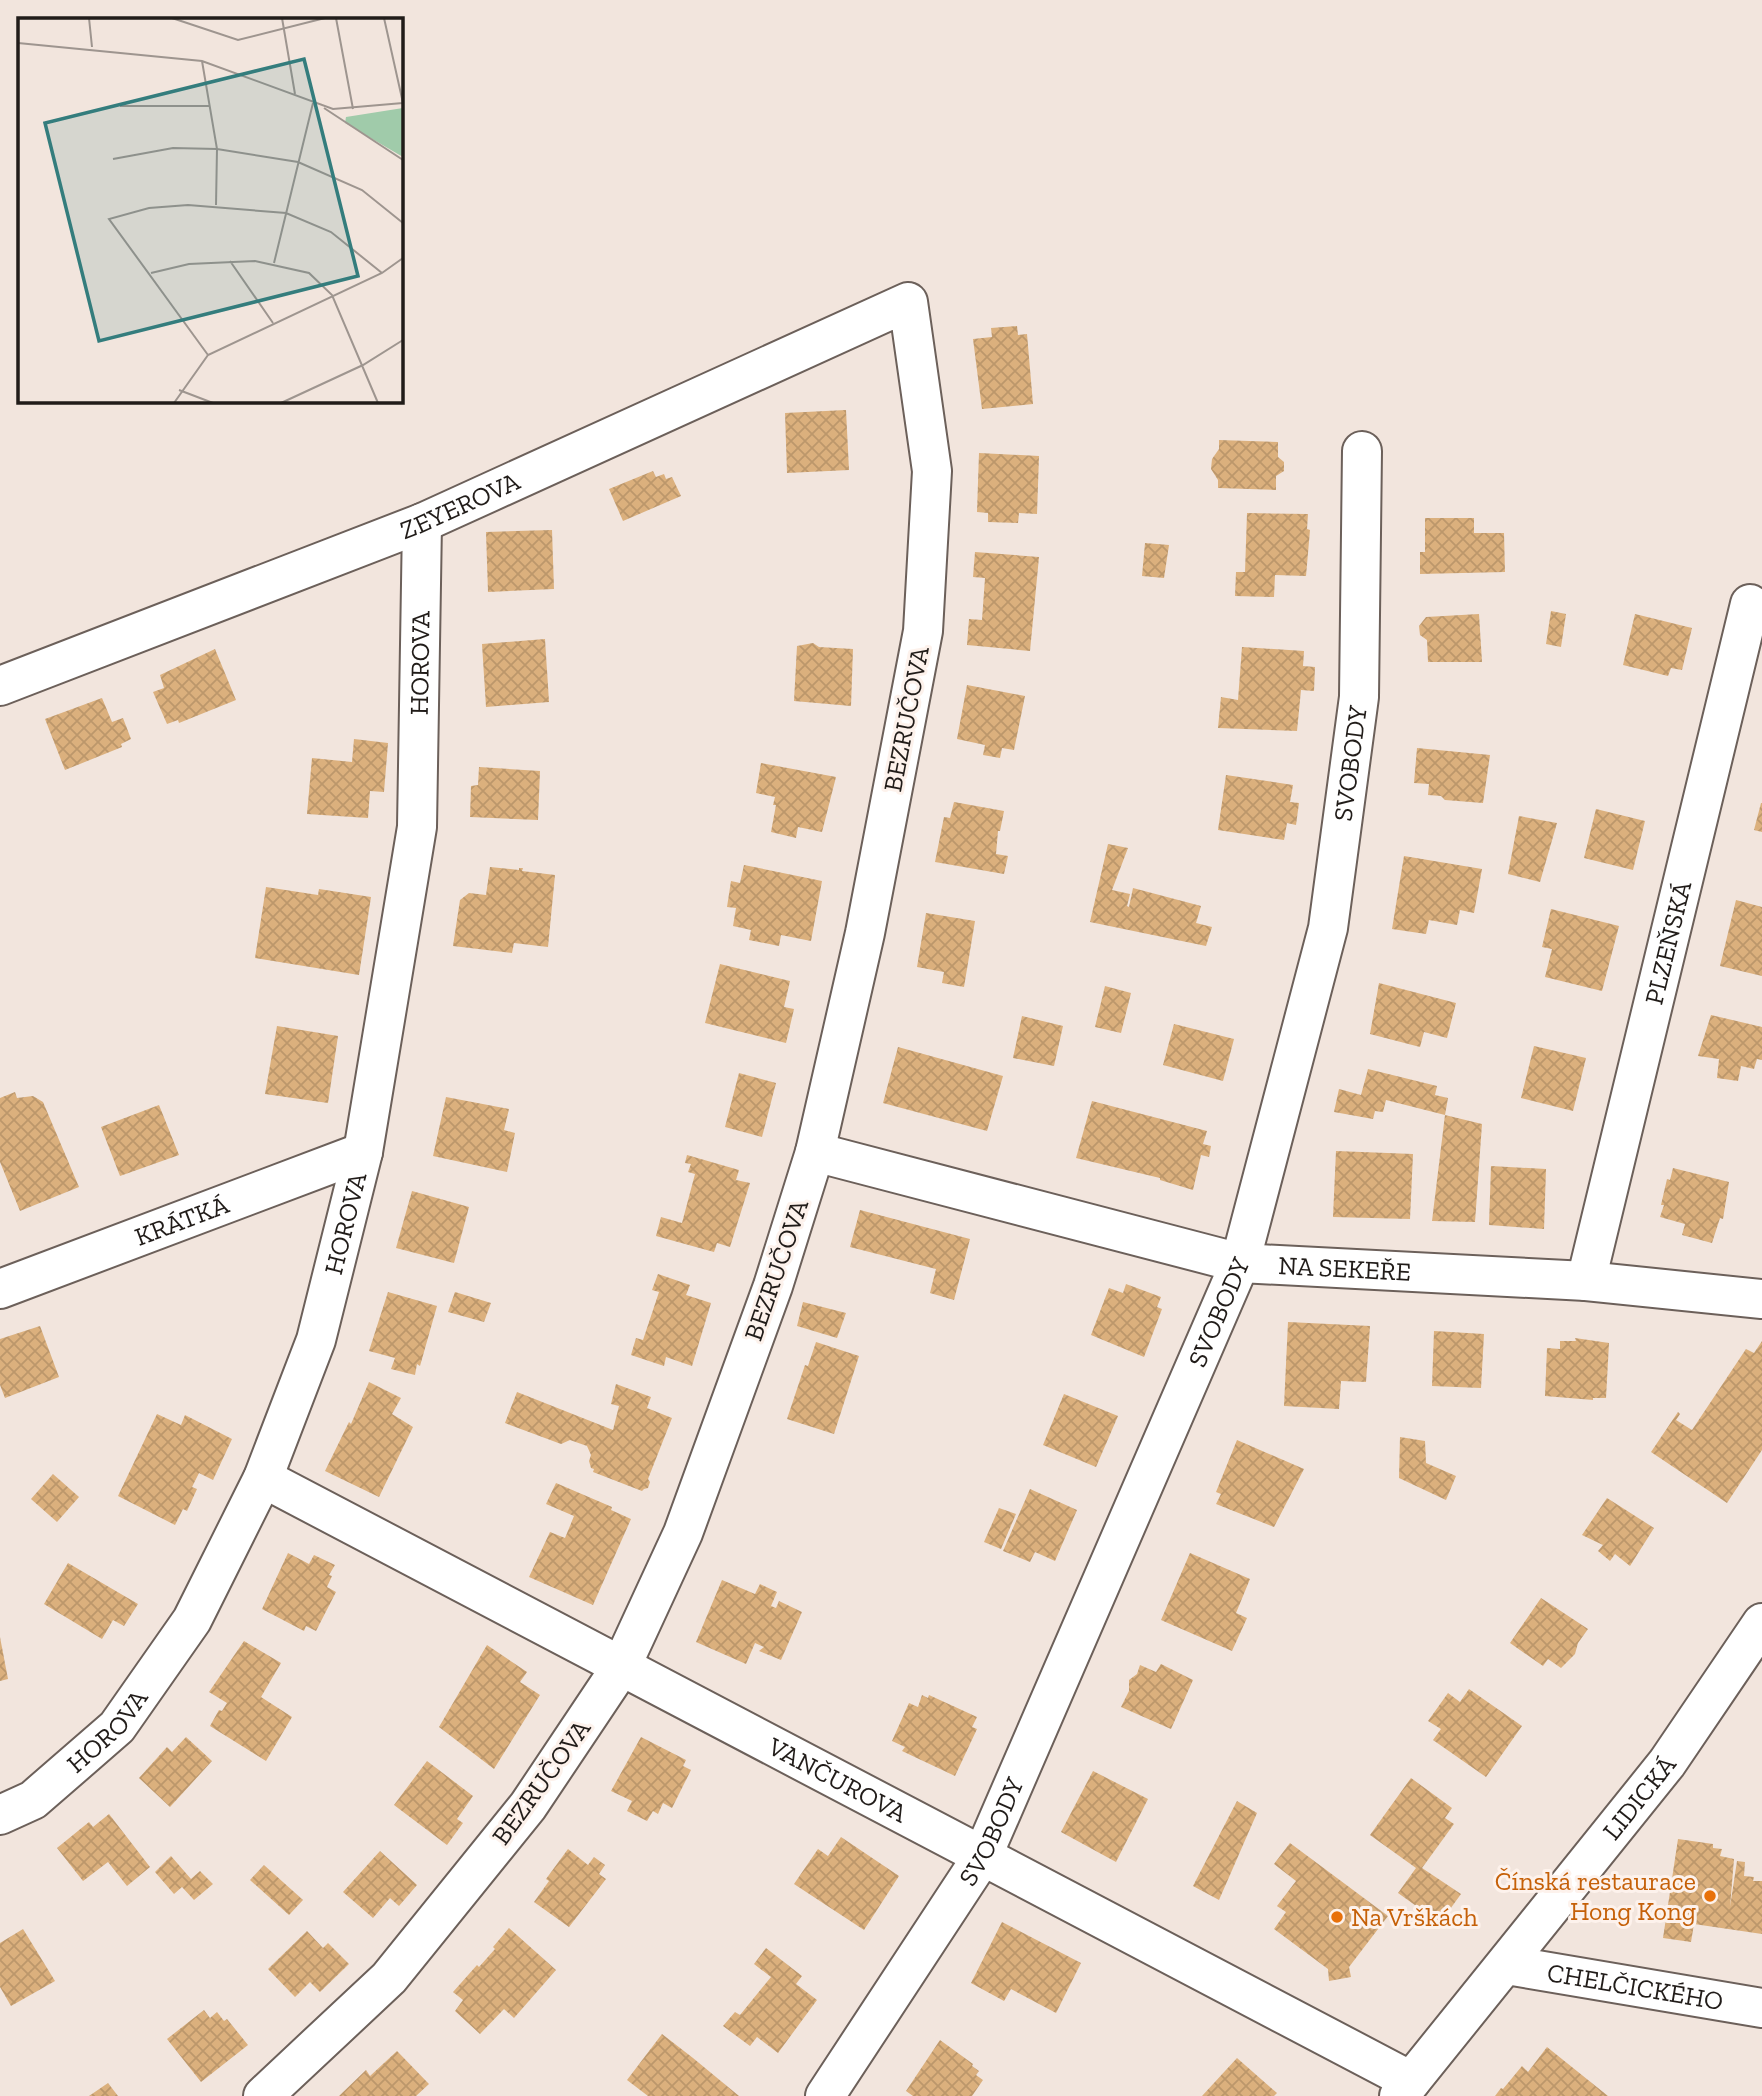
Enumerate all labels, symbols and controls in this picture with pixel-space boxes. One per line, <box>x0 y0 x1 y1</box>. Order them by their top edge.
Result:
inset map <box>18 18 402 402</box>
street label: ZEYEROVA <box>396 464 526 546</box>
street label: HOROVA <box>403 610 437 715</box>
street label: BEZRUČOVA <box>876 643 936 794</box>
street label: SVOBODY <box>1326 704 1374 823</box>
street label: PLZEŇSKÁ <box>1638 877 1699 1008</box>
street label: HOROVA <box>317 1168 374 1278</box>
street label: KRÁTKÁ <box>130 1188 234 1253</box>
street label: BEZRUČOVA <box>737 1194 815 1345</box>
street label: NA SEKEŘE <box>1277 1249 1412 1288</box>
street label: SVOBODY <box>1181 1252 1257 1372</box>
street label: HOROVA <box>60 1682 155 1779</box>
street label: BEZRUČOVA <box>485 1712 598 1851</box>
street label: VANČUROVA <box>762 1730 913 1830</box>
street label: LIDICKÁ <box>1596 1748 1683 1846</box>
street label: SVOBODY <box>952 1772 1031 1892</box>
place label: Čínská restaurace Hong Kong <box>1495 1865 1696 1927</box>
marker: Čínská restaurace Hong Kong <box>1702 1888 1718 1904</box>
place label: Na Vrškách <box>1351 1901 1478 1933</box>
marker: Na Vrškách <box>1329 1909 1345 1925</box>
street label: CHELČICKÉHO <box>1545 1956 1726 2017</box>

